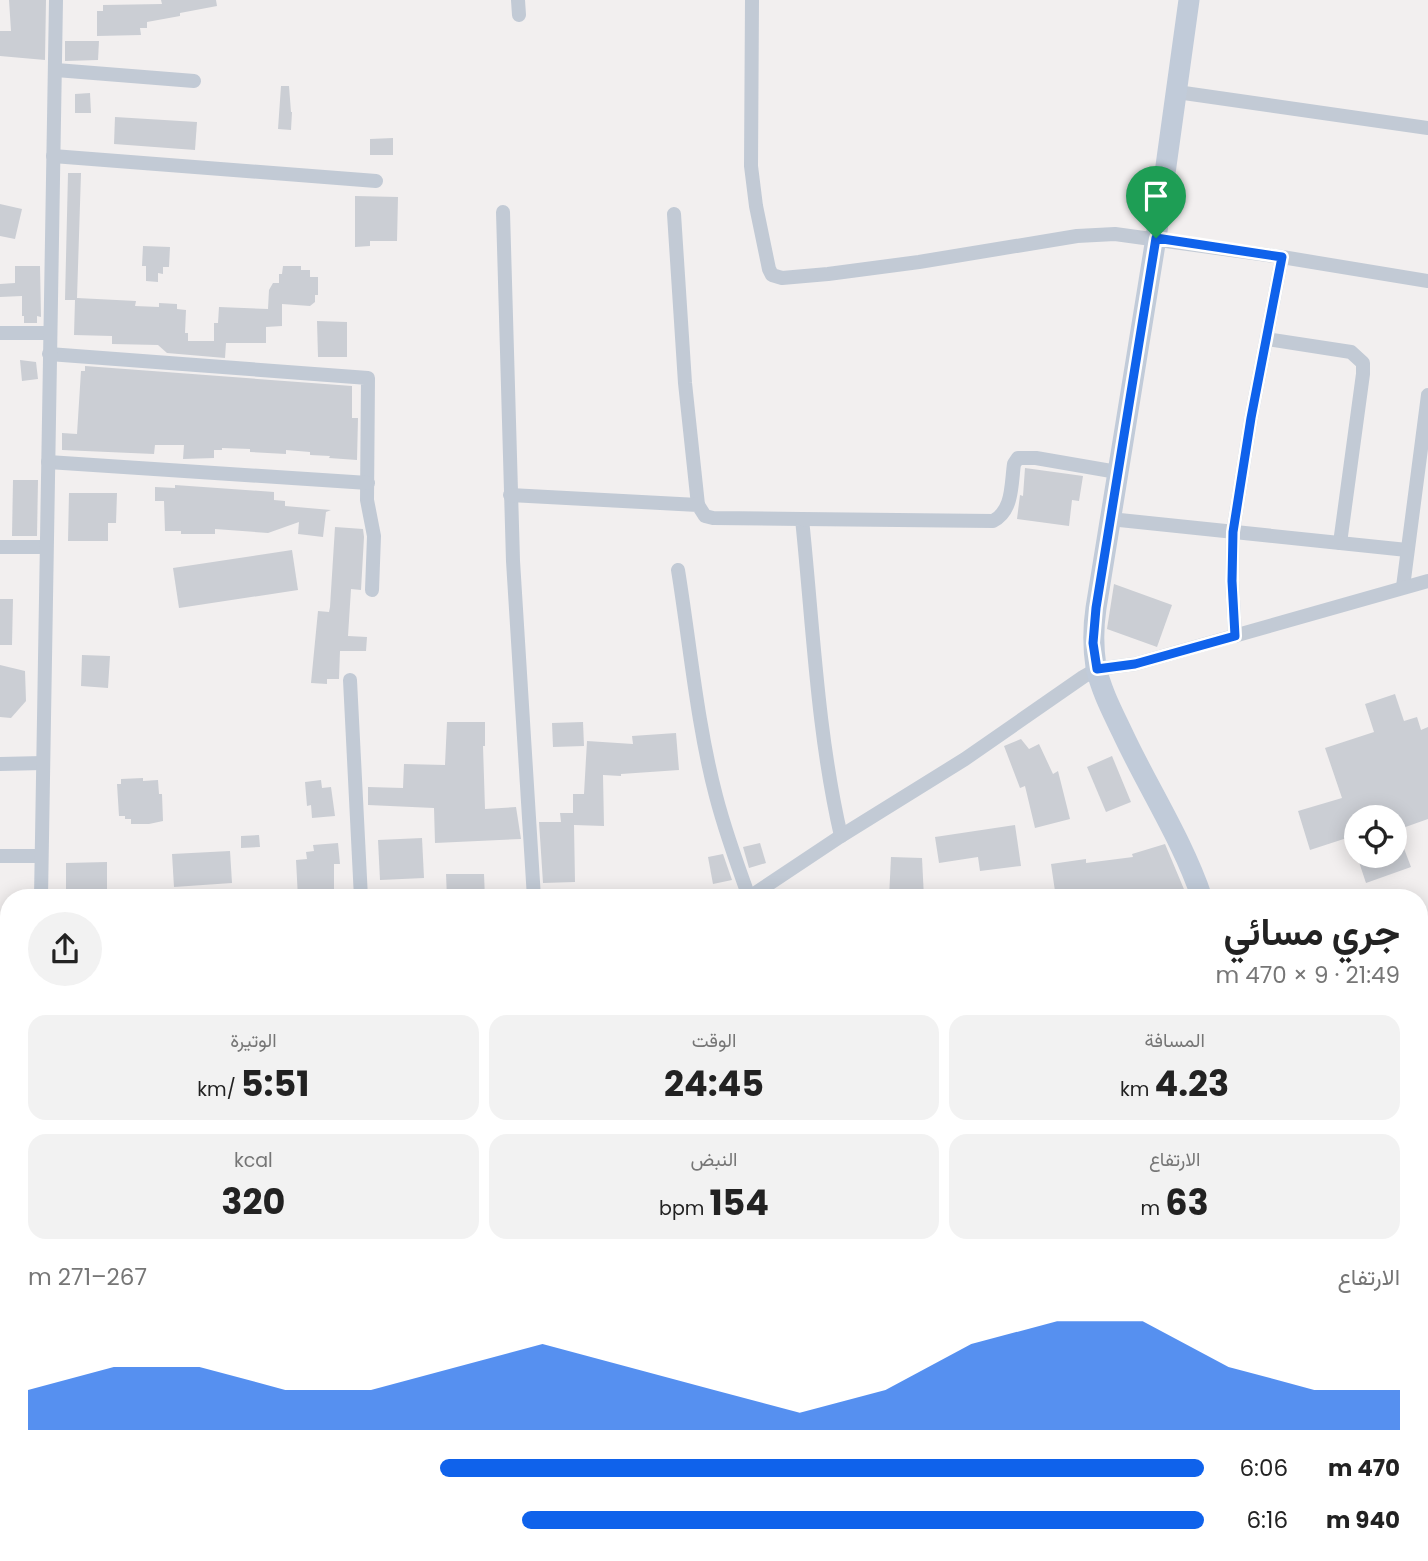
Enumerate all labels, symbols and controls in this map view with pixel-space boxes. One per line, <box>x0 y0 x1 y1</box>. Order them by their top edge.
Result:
pin <box>1126 166 1186 238</box>
icon: arrive <box>1137 177 1175 215</box>
map controls <box>1344 805 1407 868</box>
button: locate <box>1344 805 1407 868</box>
text: جري مسائي <box>1223 905 1400 958</box>
button: share <box>28 912 102 986</box>
text: 21:49 · 9 × 470 m <box>1215 959 1400 991</box>
text: الوتيرة <box>230 1027 277 1054</box>
text: الوقت <box>692 1027 736 1054</box>
text: المسافة <box>1145 1027 1205 1054</box>
text: 5:51 <box>241 1059 309 1108</box>
text: 24:45 <box>664 1059 764 1108</box>
text: 4.23 <box>1155 1059 1229 1108</box>
text: /km <box>197 1076 241 1103</box>
text: km <box>1120 1076 1155 1103</box>
text: النبض <box>691 1146 738 1173</box>
text: الارتفاع <box>1149 1146 1200 1173</box>
text: kcal <box>234 1147 273 1174</box>
text: 320 <box>221 1177 285 1226</box>
text: 154 <box>709 1178 769 1227</box>
text: 63 <box>1165 1178 1209 1227</box>
text: bpm <box>659 1195 709 1222</box>
text: m <box>1141 1195 1165 1222</box>
text: 267–271 m <box>28 1261 147 1293</box>
text: الارتفاع <box>1338 1261 1400 1293</box>
text: 6:06 <box>1239 1452 1288 1484</box>
text: 470 m <box>1328 1452 1400 1484</box>
text: 6:16 <box>1247 1504 1288 1536</box>
text: 940 m <box>1326 1504 1400 1536</box>

